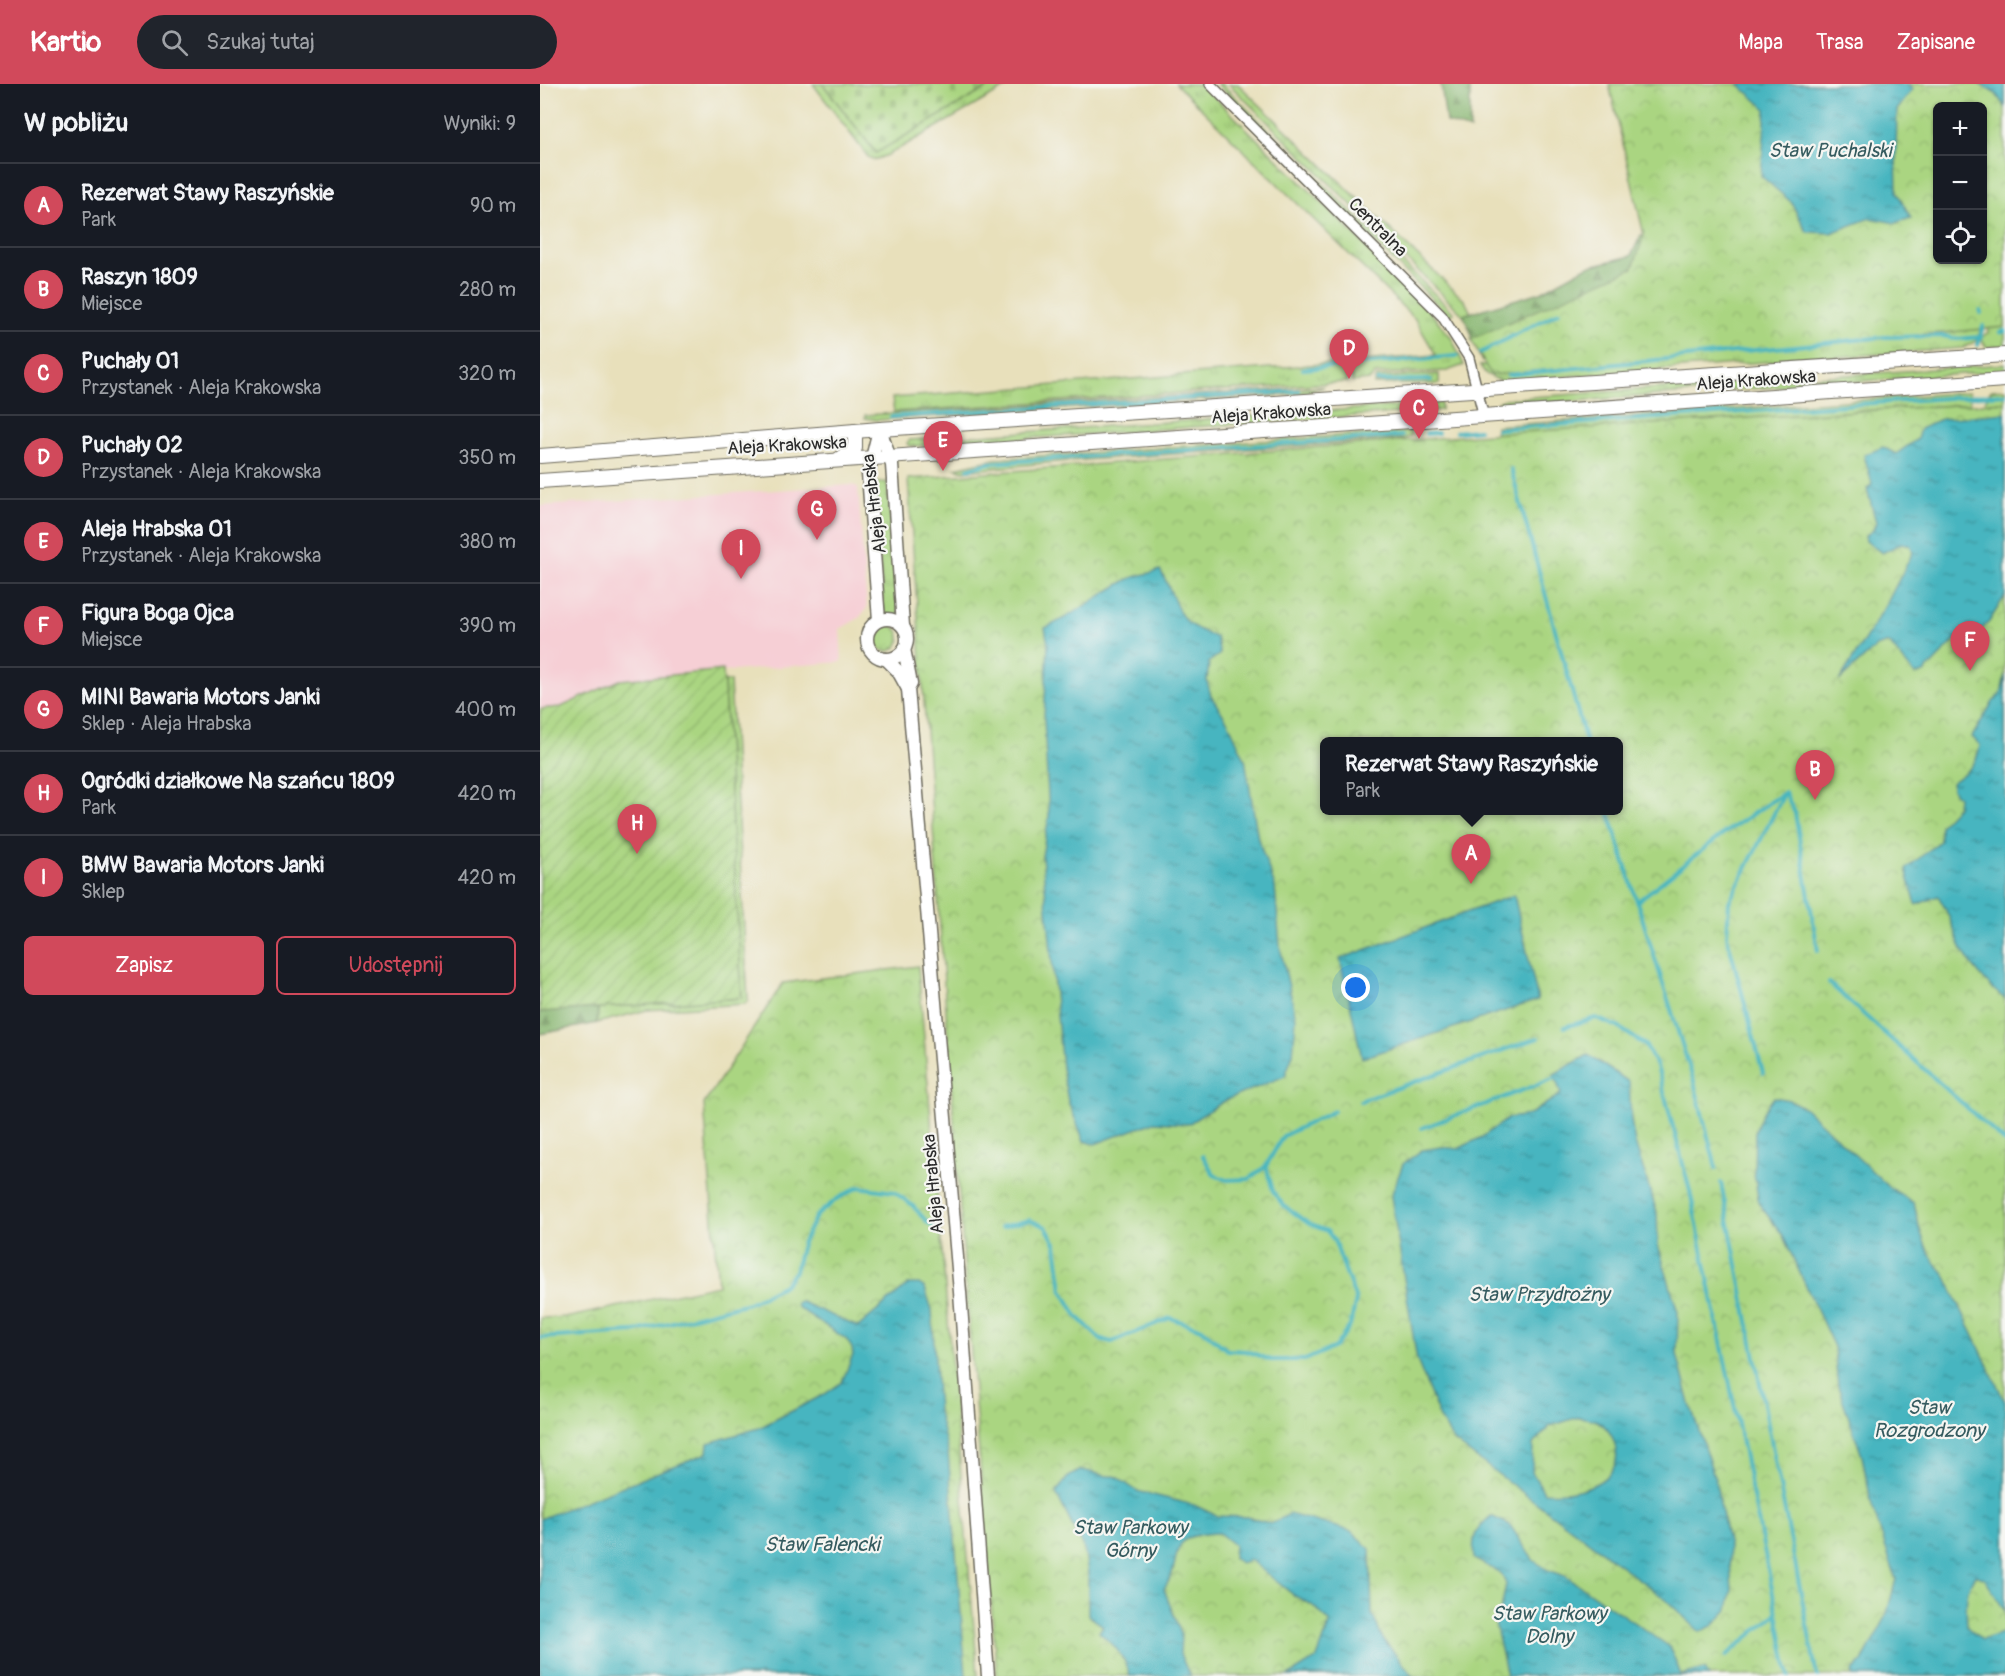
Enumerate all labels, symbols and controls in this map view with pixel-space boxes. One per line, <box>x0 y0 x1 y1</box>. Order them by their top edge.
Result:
search box <box>137 15 557 69</box>
text: Kartio <box>30 25 101 60</box>
icon: search <box>158 26 191 59</box>
text: Szukaj tutaj <box>206 28 315 56</box>
text: Mapa <box>1738 29 1783 56</box>
text: Trasa <box>1816 29 1864 56</box>
text: Zapisane <box>1897 29 1975 56</box>
map controls <box>1933 102 1987 264</box>
button: + <box>1933 102 1987 156</box>
text: W pobliżu <box>24 107 128 139</box>
text: Wyniki: 9 <box>444 111 516 136</box>
water label: Staw Puchalski <box>1769 138 1895 163</box>
button: − <box>1933 156 1987 210</box>
text: Rezerwat Stawy Raszyńskie <box>81 179 334 207</box>
text: A <box>37 193 50 218</box>
text: 90 m <box>470 193 516 218</box>
street label: Centralna <box>1343 193 1412 262</box>
text: Park <box>81 207 116 232</box>
button: locate <box>1933 210 1987 264</box>
text: Raszyn 1809 <box>81 263 198 291</box>
text: B <box>38 277 49 302</box>
text: 280 m <box>459 277 516 302</box>
text: Miejsce <box>81 291 142 316</box>
pin: D <box>1330 330 1368 379</box>
text: Puchały 01 <box>81 347 179 375</box>
text: C <box>37 361 50 386</box>
text: 320 m <box>458 361 516 386</box>
street label: Aleja Krakowska <box>1695 365 1817 396</box>
text: Przystanek · Aleja Krakowska <box>81 375 321 400</box>
pin: C <box>1400 390 1438 439</box>
street label: Aleja Krakowska <box>1210 398 1332 429</box>
pin: E <box>924 422 962 471</box>
text: Puchały 02 <box>81 431 183 459</box>
street label: Aleja Krakowska <box>727 431 848 460</box>
text: D <box>37 445 50 470</box>
text: 350 m <box>458 445 516 470</box>
street label: Aleja Hrabska <box>857 453 892 555</box>
text: Przystanek · Aleja Krakowska <box>81 459 321 484</box>
pin: G <box>798 490 836 540</box>
text: Aleja Hrabska 01 <box>81 515 232 543</box>
text: E <box>38 529 49 554</box>
text: 380 m <box>459 529 516 554</box>
pin: I <box>722 530 760 579</box>
text: Przystanek · Aleja Krakowska <box>81 543 321 568</box>
text: Figura Boga Ojca <box>81 599 234 627</box>
text: F <box>37 613 50 638</box>
text: 390 m <box>459 613 516 638</box>
pin: F <box>1950 622 1990 671</box>
text: Miejsce <box>81 627 142 652</box>
text: MINI Bawaria Motors Janki <box>81 683 320 711</box>
text: G <box>37 697 50 722</box>
text: 400 m <box>455 697 516 722</box>
text: Sklep · Aleja Hrabska <box>81 711 252 736</box>
popup <box>1320 737 1623 815</box>
text: Rezerwat Stawy Raszyńskie <box>1345 750 1598 778</box>
pin: B <box>1796 750 1834 800</box>
text: Ogródki działkowe Na szańcu 1809 <box>81 767 395 795</box>
text: Park <box>1345 778 1380 803</box>
text: H <box>37 781 50 806</box>
text: 420 m <box>457 781 516 806</box>
text: Park <box>81 795 116 820</box>
pin: H <box>618 804 656 854</box>
pin: A <box>1452 834 1490 884</box>
text: BMW Bawaria Motors Janki <box>81 851 324 879</box>
text: I <box>41 865 46 890</box>
text: 420 m <box>457 865 516 890</box>
text: Sklep <box>81 879 125 904</box>
button: Zapisz <box>24 936 264 995</box>
button: Udostępnij <box>276 936 516 995</box>
your location <box>1341 973 1370 1002</box>
street label: Aleja Hrabska <box>918 1133 949 1235</box>
water label: Staw Przydrożny <box>1469 1282 1612 1307</box>
water label: Staw Rozgrodzony <box>1874 1395 1987 1443</box>
water label: Staw Parkowy Górny <box>1073 1515 1190 1563</box>
water label: Staw Falencki <box>765 1532 883 1557</box>
water label: Staw Parkowy Dolny <box>1492 1601 1609 1649</box>

